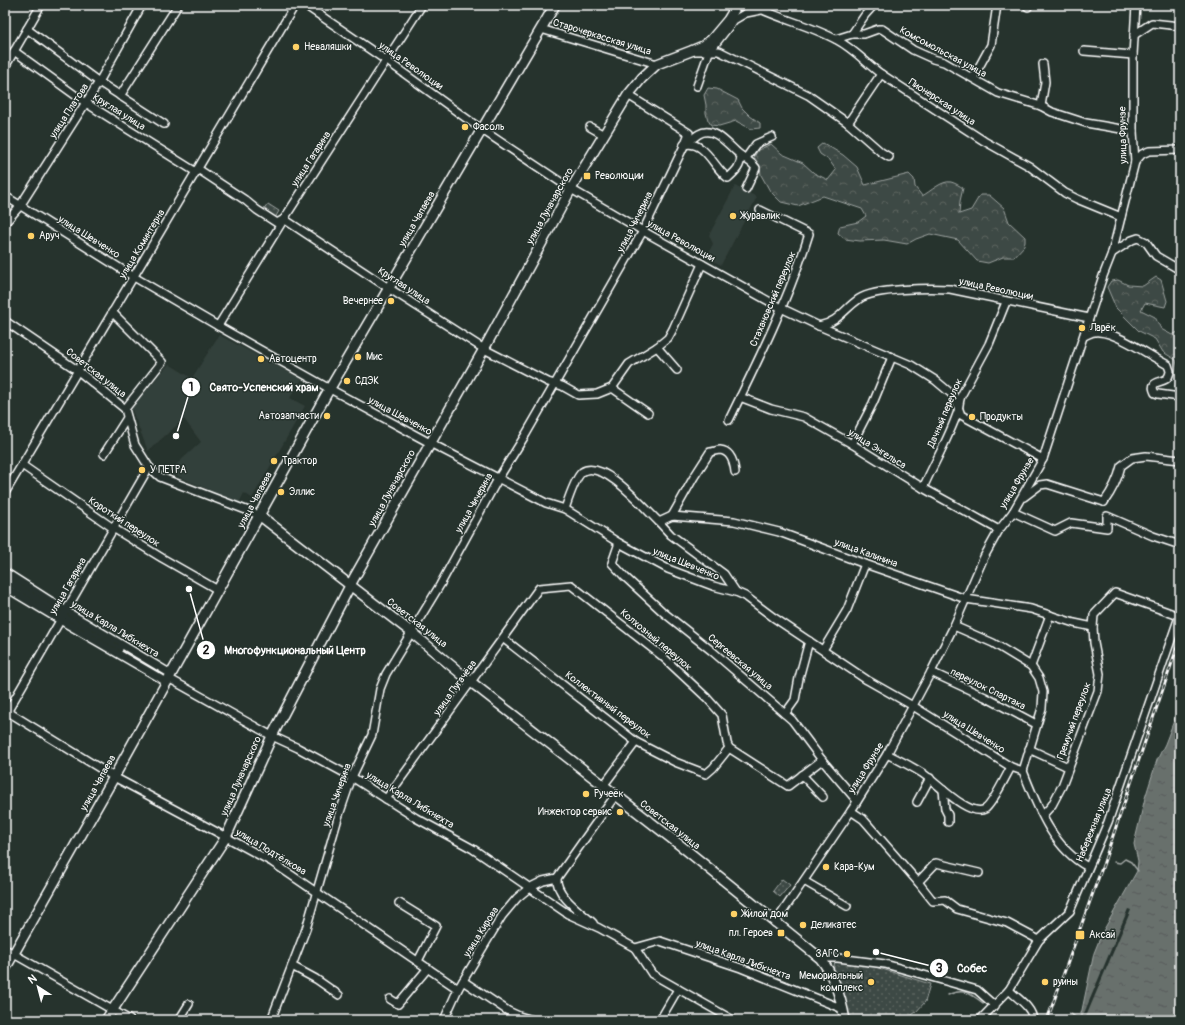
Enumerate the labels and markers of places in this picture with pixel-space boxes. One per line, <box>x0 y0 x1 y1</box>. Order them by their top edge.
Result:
place label: Неваляшки <box>304 41 352 53</box>
marker: Неваляшки <box>291 42 301 52</box>
place label: Фасоль <box>473 121 505 133</box>
marker: Фасоль <box>460 122 470 132</box>
place label: Революции <box>595 170 644 182</box>
marker: Революции <box>582 171 592 181</box>
place label: Журавлик <box>739 210 780 222</box>
marker: Журавлик <box>728 211 738 221</box>
place label: Аруч <box>39 230 60 242</box>
marker: Аруч <box>26 231 36 241</box>
place label: Вечернее <box>343 295 383 307</box>
marker: Вечернее <box>386 296 396 306</box>
place label: Ларёк <box>1089 322 1116 334</box>
marker: Ларёк <box>1077 323 1087 333</box>
place label: Мис <box>366 351 383 363</box>
marker: Мис <box>353 352 363 362</box>
place label: Автоцентр <box>269 353 317 365</box>
marker: Автоцентр <box>256 354 266 364</box>
callout: Свято-Успенский храм <box>181 375 327 398</box>
place label: СДЭК <box>355 375 379 387</box>
marker: СДЭК <box>342 376 352 386</box>
place label: Автозапчасти <box>259 410 320 422</box>
marker: Автозапчасти <box>322 411 332 421</box>
place label: Продукты <box>980 411 1023 423</box>
marker: Продукты <box>967 412 977 422</box>
place label: Трактор <box>282 455 317 467</box>
marker: Трактор <box>269 456 279 466</box>
place label: У ПЕТРА <box>150 464 187 476</box>
marker: У ПЕТРА <box>137 465 147 475</box>
place label: Эллис <box>289 486 315 498</box>
marker: Эллис <box>276 487 286 497</box>
callout: Многофункциональный Центр <box>196 638 374 661</box>
place label: Ручеёк <box>594 788 624 800</box>
marker: Ручеёк <box>581 789 591 799</box>
place label: Инжектор сервис <box>538 806 612 818</box>
marker: Инжектор сервис <box>615 807 625 817</box>
place label: Кара-Кум <box>834 861 875 873</box>
marker: Кара-Кум <box>821 862 831 872</box>
place label: Жилой дом <box>740 908 788 920</box>
marker: Жилой дом <box>729 909 739 919</box>
place label: Деликатес <box>810 919 856 931</box>
marker: Деликатес <box>798 920 808 930</box>
place label: пл. Героев <box>729 927 773 939</box>
marker: пл. Героев <box>776 928 786 938</box>
marker: Аксай <box>1074 929 1086 941</box>
place label: Аксай <box>1089 929 1115 941</box>
place label: ЗАГС <box>816 948 839 960</box>
marker: ЗАГС <box>842 949 852 959</box>
callout: Собес <box>929 957 995 980</box>
place label: Мемориальный комплекс <box>799 970 863 994</box>
place label: руины <box>1053 976 1078 988</box>
marker: Мемориальный комплекс <box>866 977 876 987</box>
marker: руины <box>1040 977 1050 987</box>

